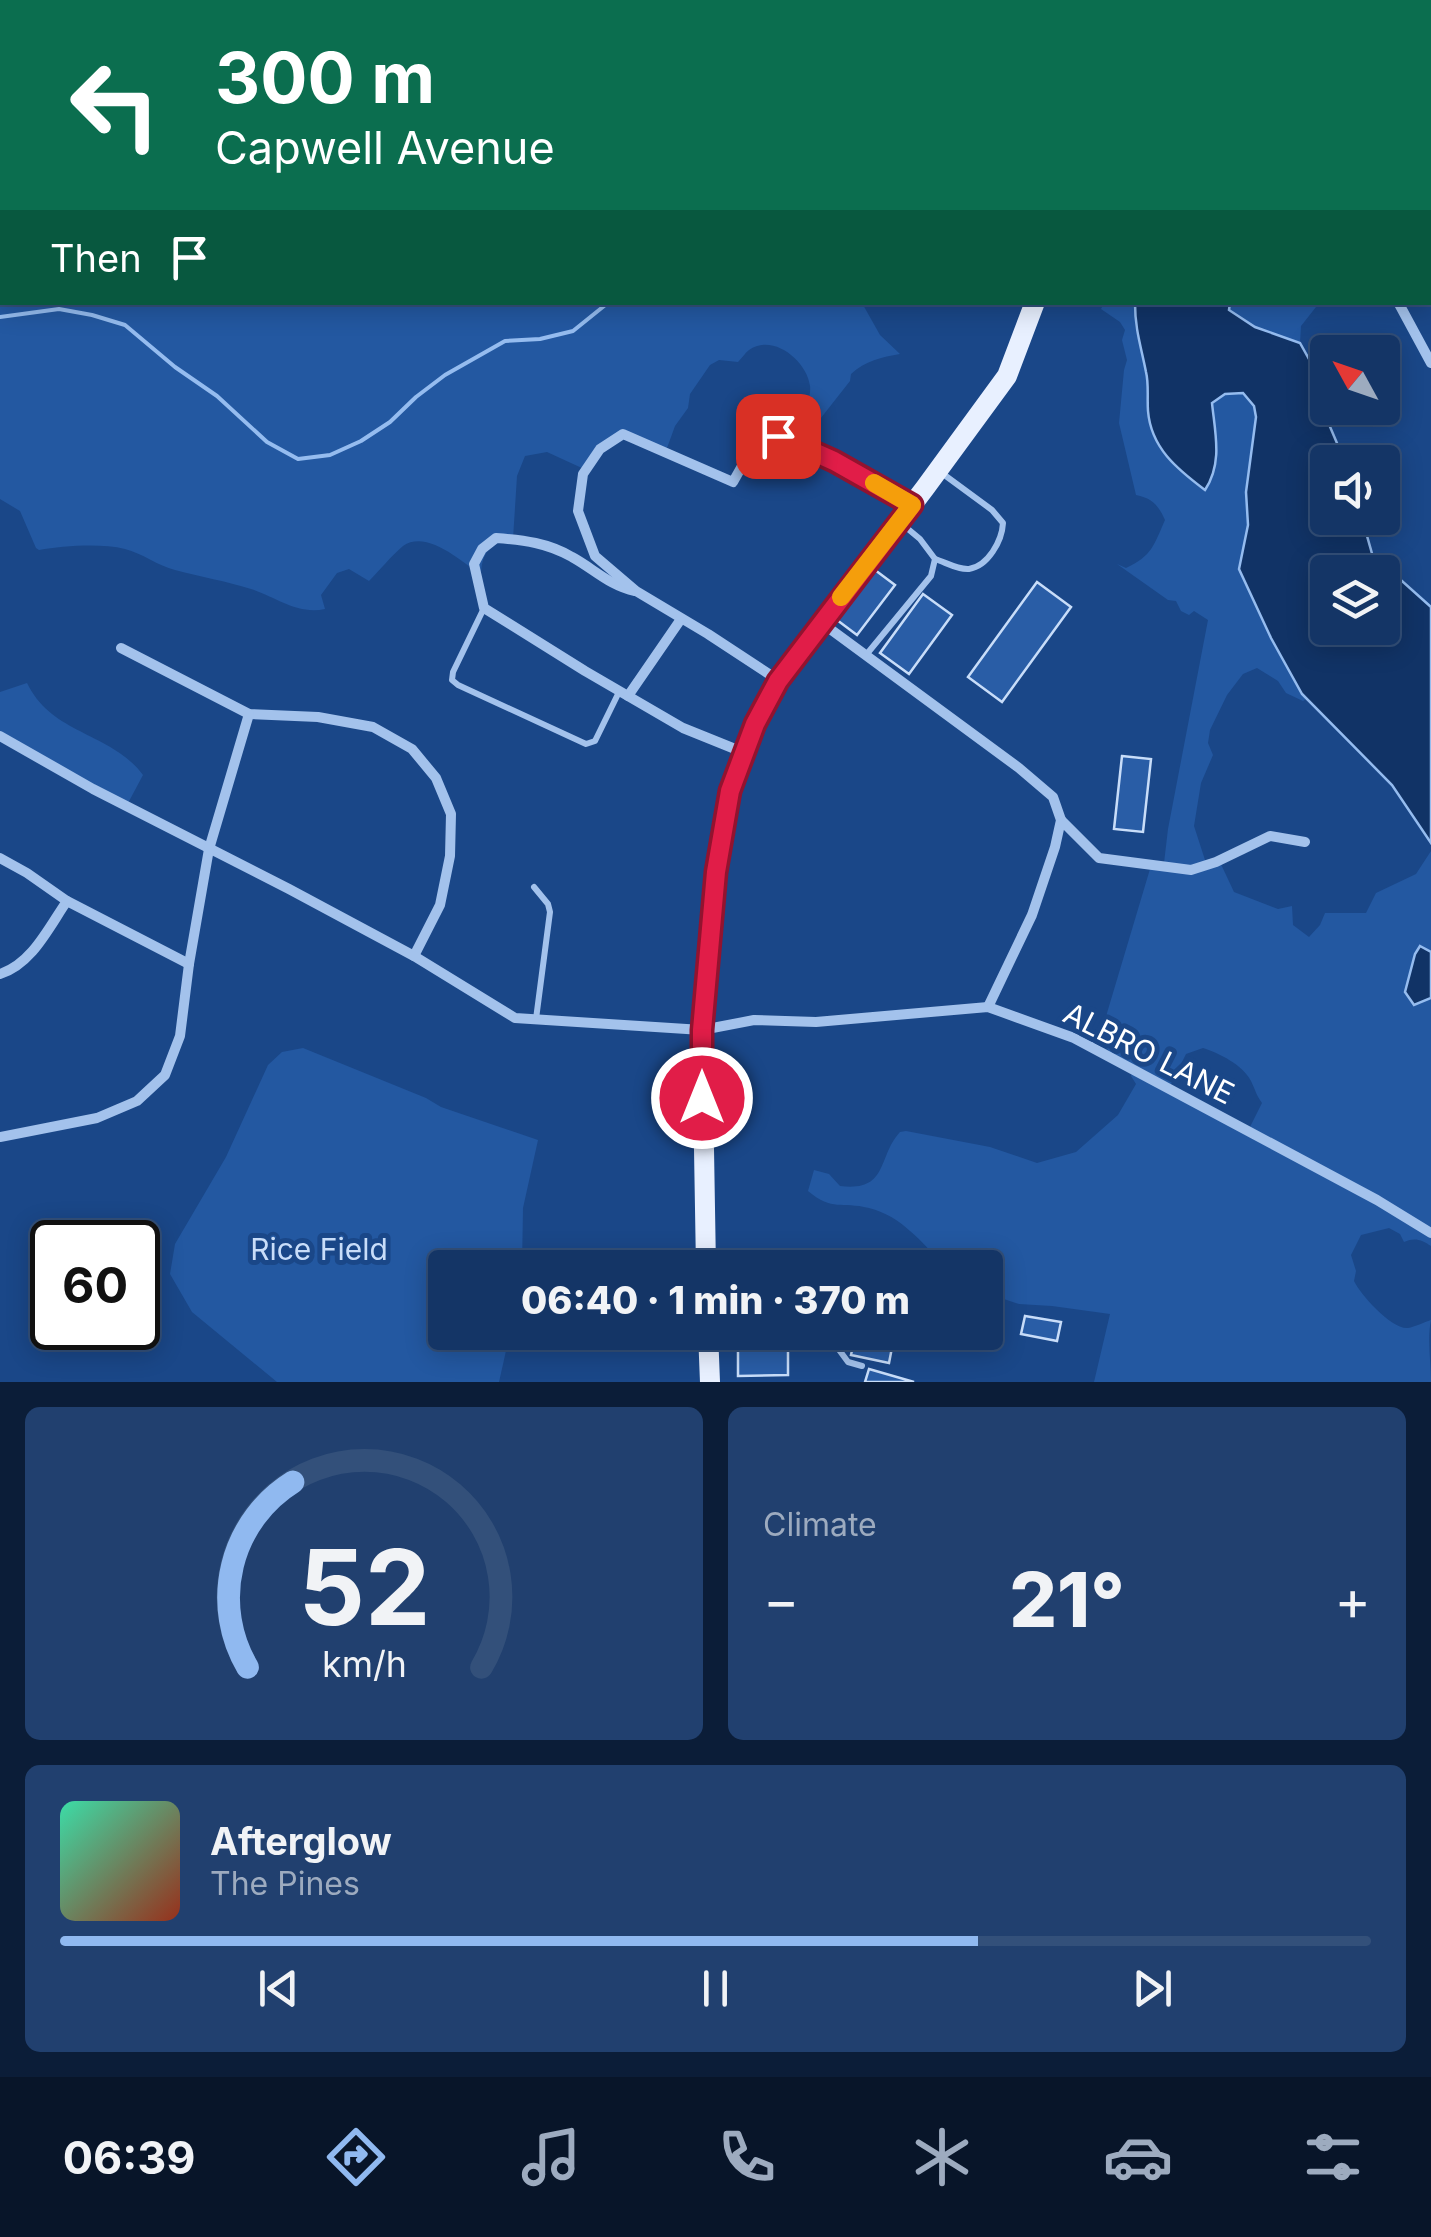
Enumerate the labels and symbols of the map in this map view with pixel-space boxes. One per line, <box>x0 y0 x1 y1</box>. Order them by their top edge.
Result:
north arrow <box>1310 335 1400 425</box>
pin <box>736 394 821 479</box>
street label: ALBRO LANE <box>1058 995 1240 1111</box>
position arrow <box>650 1046 754 1150</box>
speed limit sign: 60 <box>30 1220 160 1350</box>
park label: Rice Field <box>250 1231 388 1267</box>

